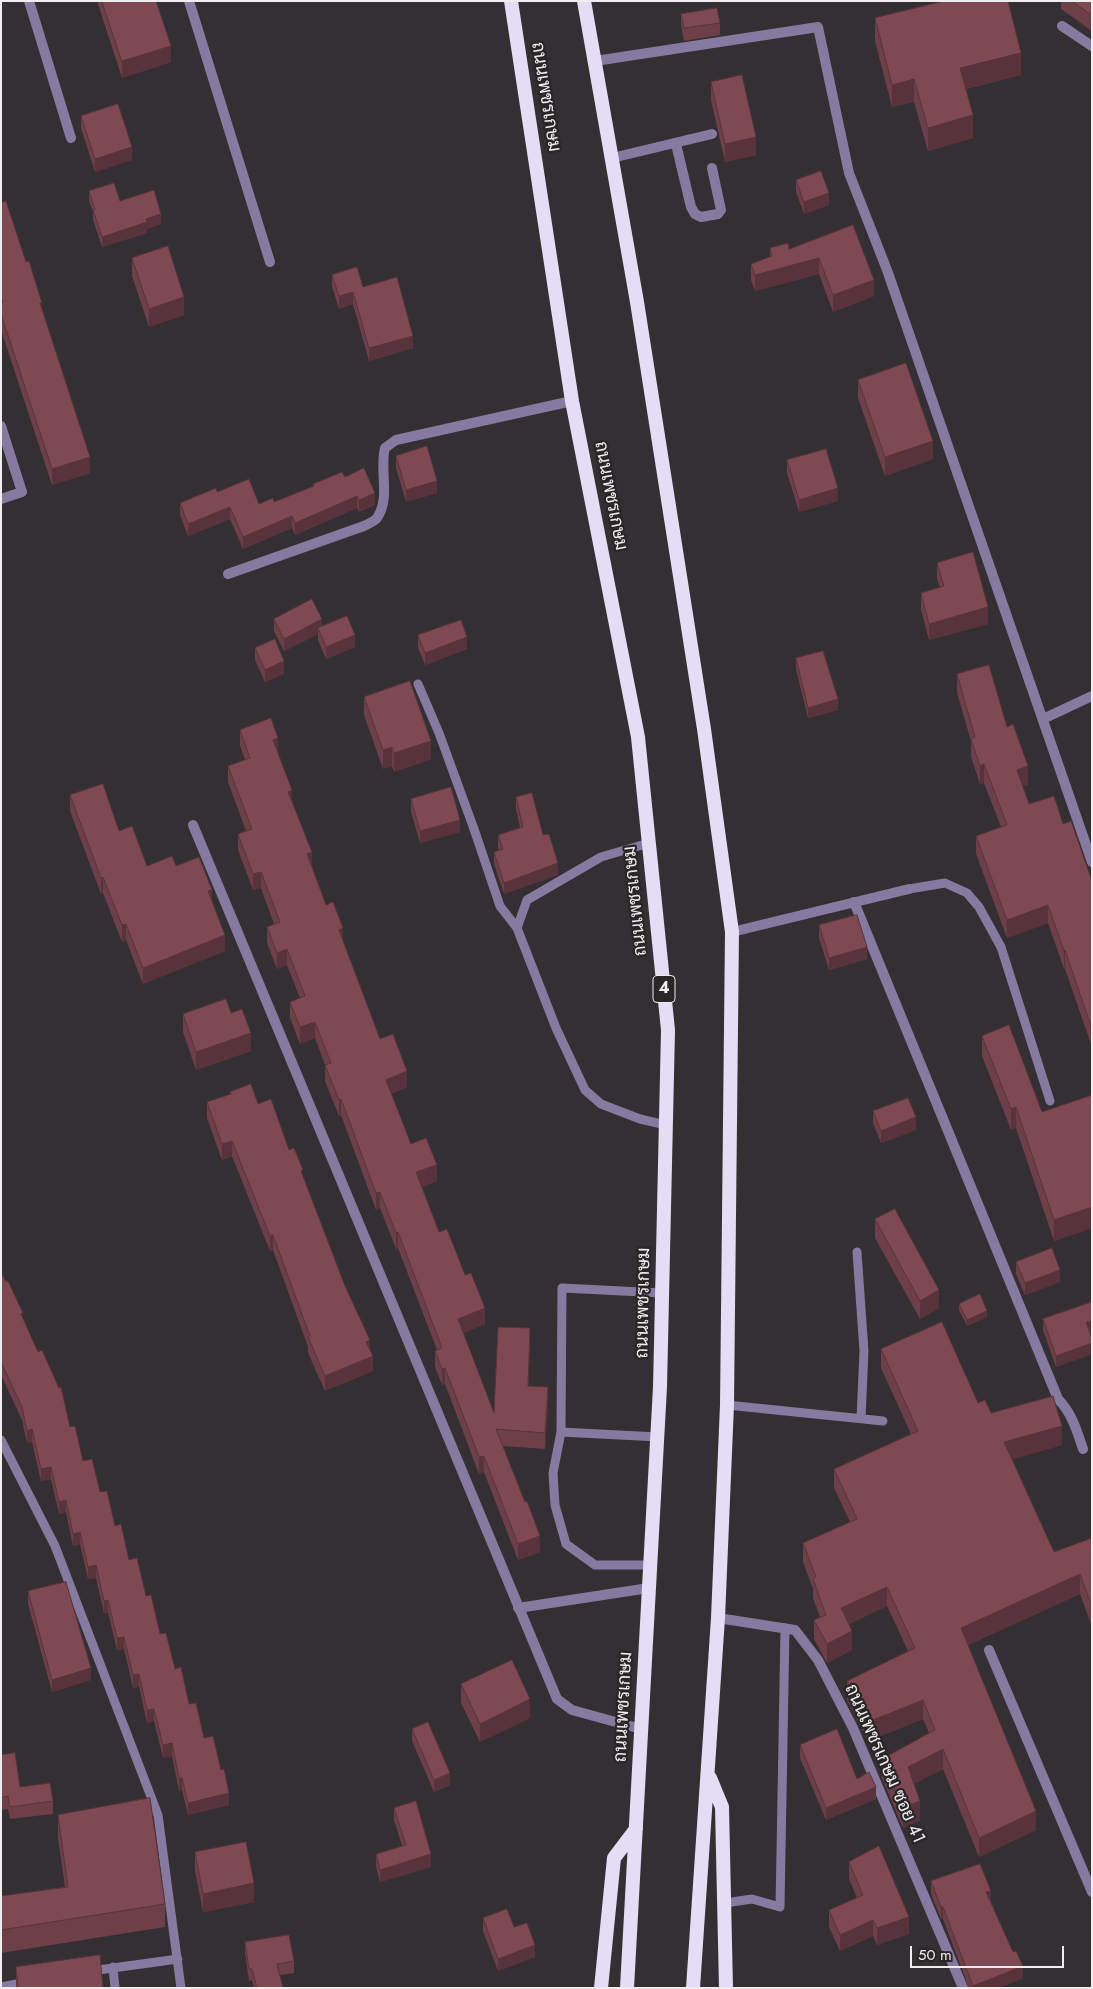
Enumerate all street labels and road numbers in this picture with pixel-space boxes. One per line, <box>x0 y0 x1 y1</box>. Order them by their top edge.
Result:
street label: ถนนเพชรเกษม <box>526 41 564 153</box>
street label: ถนนเพชรเกษม <box>589 440 631 552</box>
street label: ถนนเพชรเกษม <box>619 845 653 957</box>
road number: 4 <box>653 976 675 1002</box>
street label: ถนนเพชรเกษม <box>632 1247 656 1359</box>
street label: ถนนเพชรเกษม <box>610 1651 638 1763</box>
street label: ถนนเพชรเกษม ซอย 41 <box>839 1681 929 1847</box>

